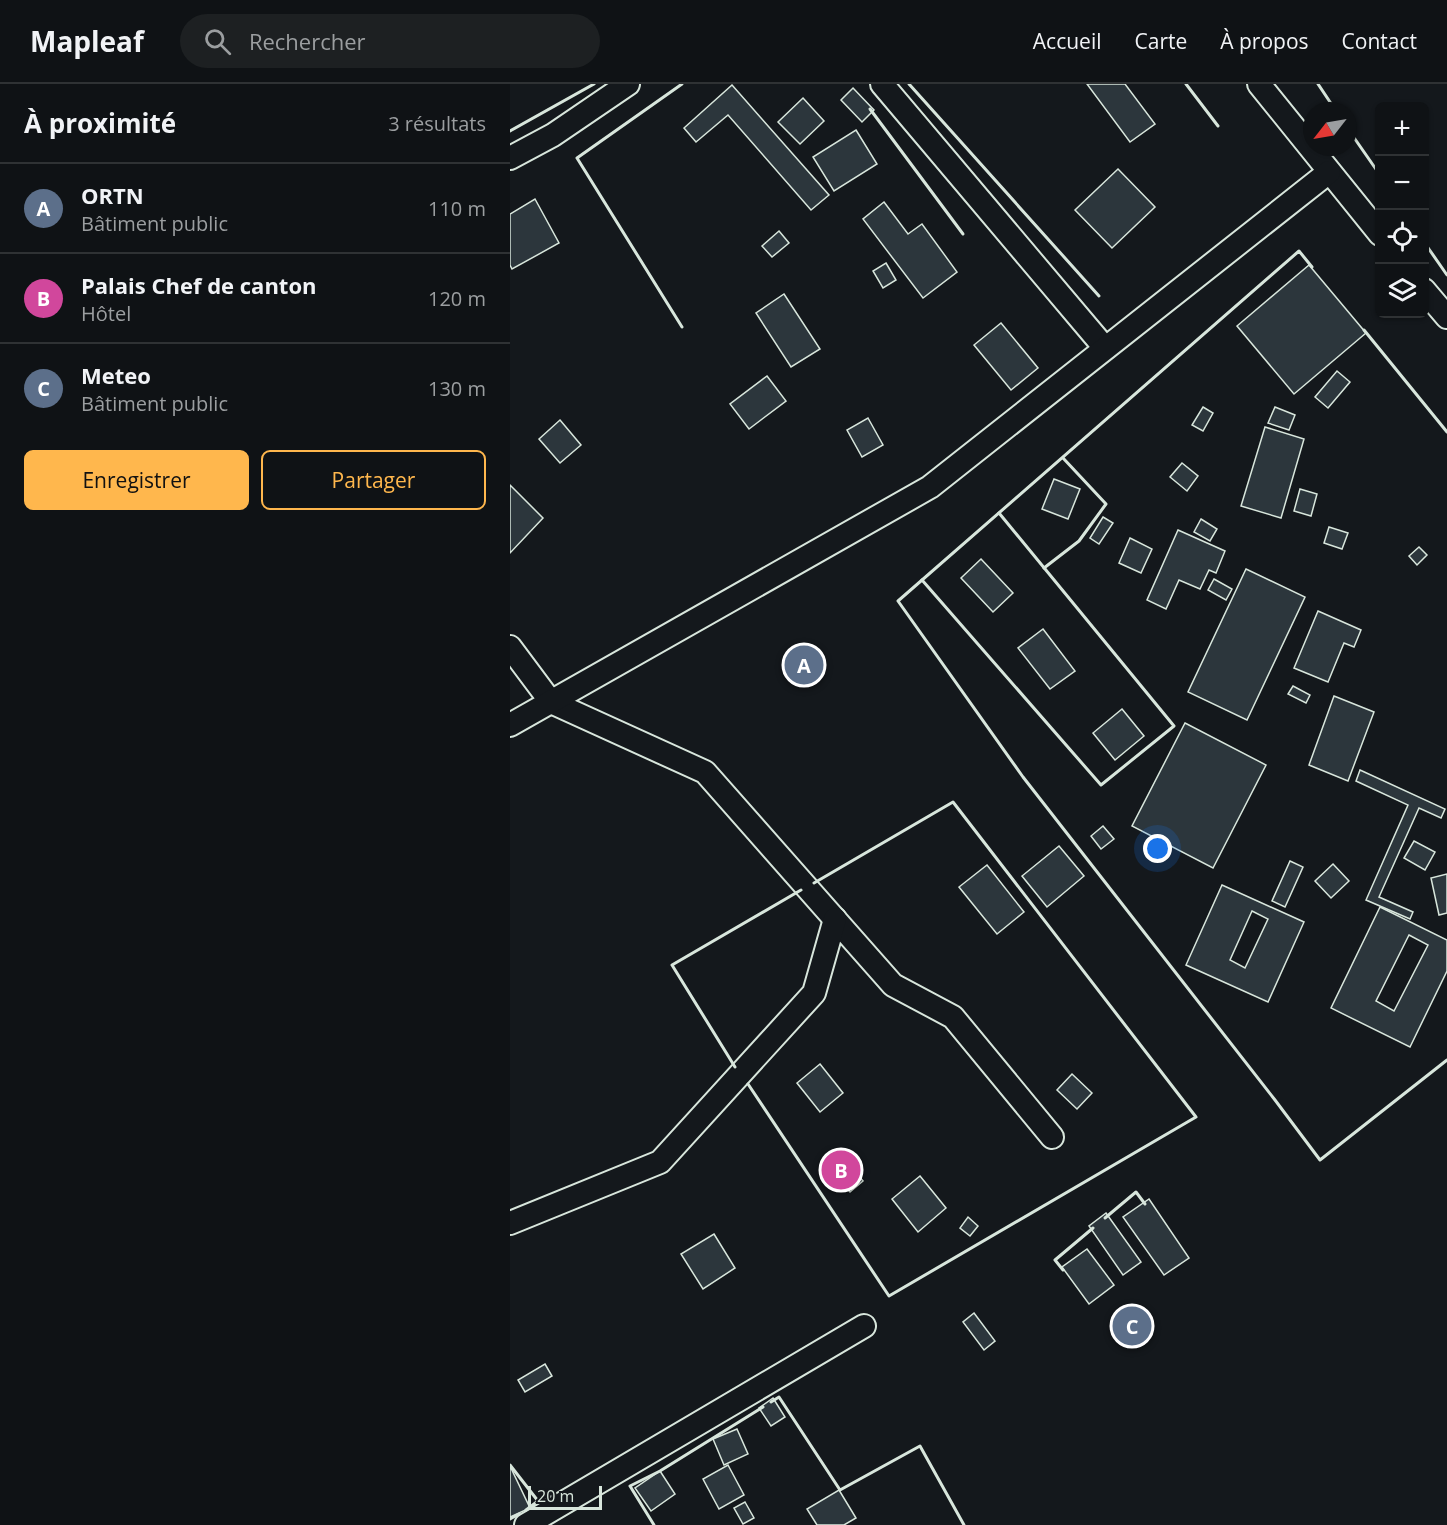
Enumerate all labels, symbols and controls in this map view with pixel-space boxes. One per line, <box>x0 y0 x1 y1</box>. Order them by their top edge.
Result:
search box <box>180 14 600 68</box>
text: Mapleaf <box>30 22 144 60</box>
icon: search <box>201 25 234 58</box>
text: Rechercher <box>249 26 366 56</box>
text: Accueil <box>1033 27 1101 55</box>
text: Carte <box>1134 27 1187 55</box>
text: À propos <box>1220 27 1309 55</box>
text: Contact <box>1342 27 1417 55</box>
north arrow <box>1303 102 1357 156</box>
map controls <box>1375 102 1429 318</box>
button: + <box>1375 102 1429 156</box>
text: À proximité <box>24 105 176 141</box>
text: 3 résultats <box>388 110 486 137</box>
button: − <box>1375 156 1429 210</box>
text: ORTN <box>81 180 144 210</box>
text: A <box>37 195 50 222</box>
text: 110 m <box>428 195 486 222</box>
text: Bâtiment public <box>81 210 228 237</box>
button: locate <box>1375 210 1429 264</box>
button: layers <box>1375 264 1429 318</box>
text: Palais Chef de canton <box>81 270 317 300</box>
text: B <box>37 285 50 312</box>
text: 120 m <box>428 285 486 312</box>
text: Hôtel <box>81 300 131 327</box>
text: Meteo <box>81 360 151 390</box>
text: C <box>37 375 50 402</box>
text: 130 m <box>428 375 486 402</box>
text: Bâtiment public <box>81 390 228 417</box>
button: Enregistrer <box>24 450 249 510</box>
button: Partager <box>261 450 486 510</box>
pin: A <box>784 642 824 688</box>
your location <box>1143 834 1172 863</box>
pin: B <box>822 1148 860 1192</box>
pin: C <box>1112 1304 1152 1348</box>
scale bar <box>528 1483 602 1510</box>
text: 20 m <box>537 1485 574 1507</box>

